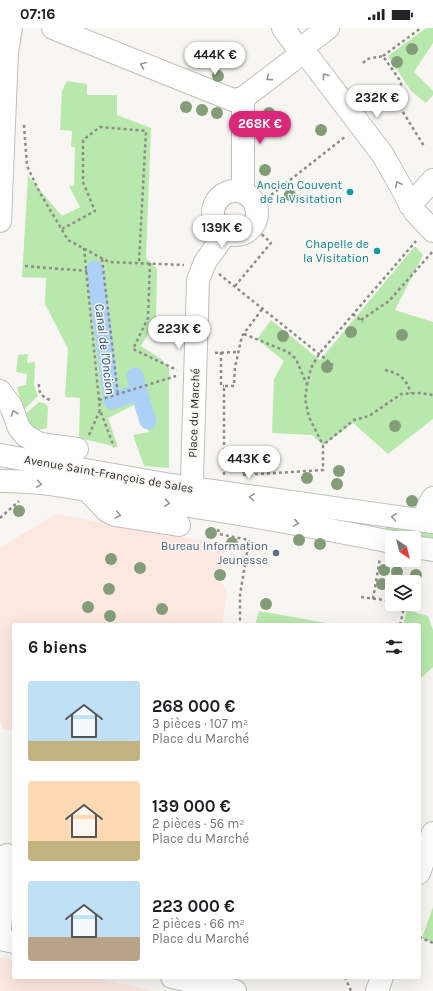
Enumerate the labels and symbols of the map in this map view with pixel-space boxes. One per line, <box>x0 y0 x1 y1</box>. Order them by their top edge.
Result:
pin: 444K € <box>182 42 248 76</box>
one-way arrow <box>139 61 146 69</box>
one-way arrow <box>266 74 273 81</box>
one-way arrow <box>322 74 329 81</box>
pin: 232K € <box>344 85 410 119</box>
pin: 268K € <box>227 111 293 145</box>
place label: Ancien Couvent de la Visitation <box>257 178 342 206</box>
one-way arrow <box>395 180 403 188</box>
marker: Ancien Couvent de la Visitation <box>345 187 355 197</box>
pin: 139K € <box>189 215 255 249</box>
place label: Chapelle de la Visitation <box>303 237 369 265</box>
marker: Chapelle de la Visitation <box>372 246 382 256</box>
water label: Canal de l'Oncion <box>92 303 118 395</box>
pin: 223K € <box>146 316 212 350</box>
street label: Place du Marché <box>185 368 203 458</box>
one-way arrow <box>10 410 18 417</box>
pin: 443K € <box>216 446 282 480</box>
street label: Avenue Saint-François de Sales <box>23 452 195 496</box>
one-way arrow <box>36 479 42 488</box>
one-way arrow <box>249 493 255 502</box>
one-way arrow <box>164 498 171 507</box>
one-way arrow <box>115 511 121 519</box>
one-way arrow <box>391 513 397 522</box>
one-way arrow <box>293 518 299 527</box>
north arrow <box>385 531 421 567</box>
place label: Bureau Information Jeunesse <box>161 539 268 567</box>
marker: Bureau Information Jeunesse <box>271 548 281 558</box>

